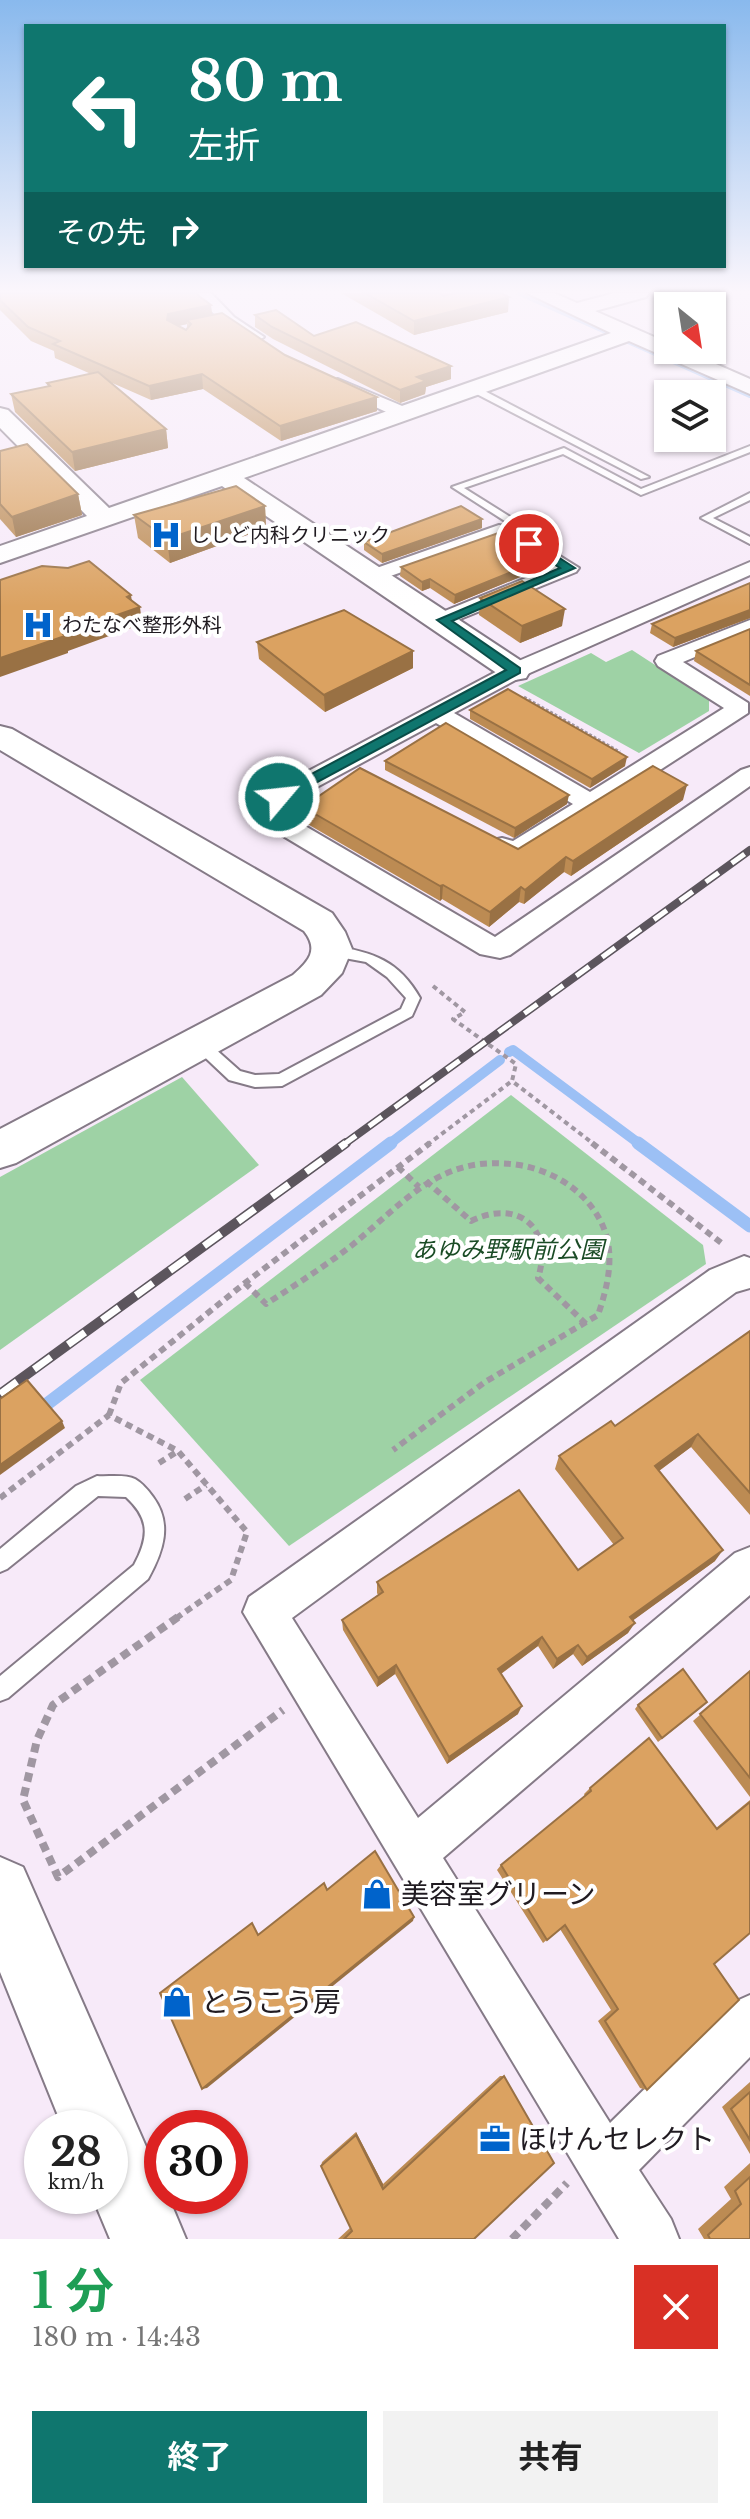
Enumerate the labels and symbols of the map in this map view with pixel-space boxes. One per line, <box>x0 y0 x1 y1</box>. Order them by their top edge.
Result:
north arrow <box>654 292 726 364</box>
pin <box>495 510 563 578</box>
hospital icon: ししど内科クリニック <box>149 518 183 552</box>
place label: ししど内科クリニック <box>190 523 390 547</box>
hospital icon: わたなべ整形外科 <box>21 608 55 642</box>
place label: わたなべ整形外科 <box>62 613 222 637</box>
position arrow <box>237 755 321 839</box>
park label: あゆみ野駅前公園 <box>412 1235 607 1264</box>
shop icon: 美容室グリーン <box>360 1877 394 1911</box>
place label: 美容室グリーン <box>401 1877 596 1912</box>
shop icon: とうこう房 <box>160 1985 194 2019</box>
place label: とうこう房 <box>201 1985 341 2020</box>
speed limit sign: 30 <box>144 2110 248 2214</box>
office icon: ほけんセレクト <box>478 2122 512 2156</box>
place label: ほけんセレクト <box>519 2122 715 2157</box>

